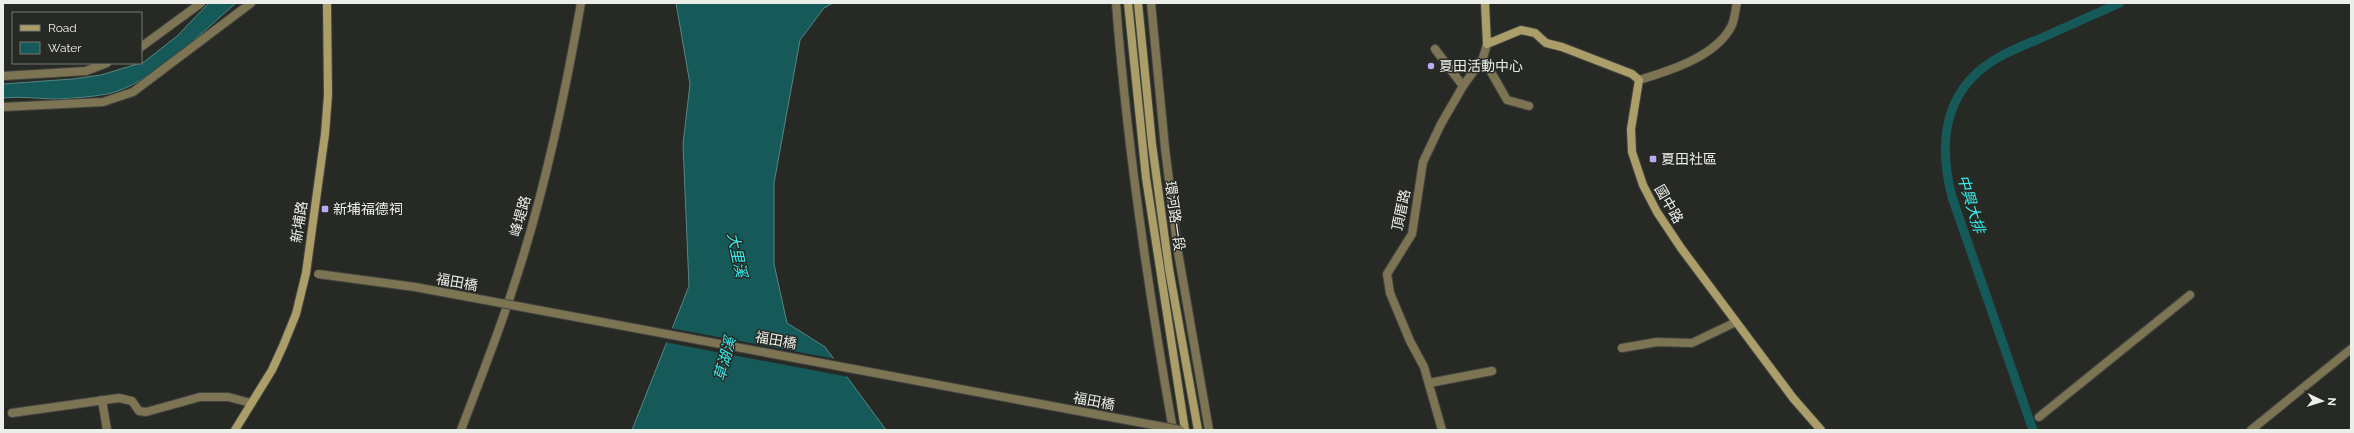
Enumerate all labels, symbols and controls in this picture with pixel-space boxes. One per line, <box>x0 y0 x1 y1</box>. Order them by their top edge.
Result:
legend <box>12 12 142 64</box>
text: Road <box>48 21 77 35</box>
text: Water <box>48 41 82 55</box>
place label: 夏田活動中心 <box>1439 58 1523 74</box>
marker: 夏田活動中心 <box>1426 61 1436 71</box>
place label: 夏田社區 <box>1661 151 1717 167</box>
marker: 夏田社區 <box>1648 154 1658 164</box>
water label: 中興大排 <box>1954 173 1989 237</box>
street label: 環河路一段 <box>1162 180 1188 252</box>
street label: 國中路 <box>1652 182 1686 226</box>
street label: 頂厝路 <box>1389 188 1413 232</box>
street label: 峰堤路 <box>507 194 533 238</box>
street label: 新埔路 <box>288 200 310 244</box>
place label: 新埔福德祠 <box>333 201 403 217</box>
marker: 新埔福德祠 <box>320 204 330 214</box>
water label: 大里溪 <box>724 231 751 281</box>
street label: 福田橋 <box>435 270 479 294</box>
street label: 福田橋 <box>754 328 798 352</box>
water label: 草湖溪 <box>710 333 740 383</box>
north arrow <box>2302 381 2342 421</box>
street label: 福田橋 <box>1072 389 1116 413</box>
text: N <box>2325 397 2338 406</box>

